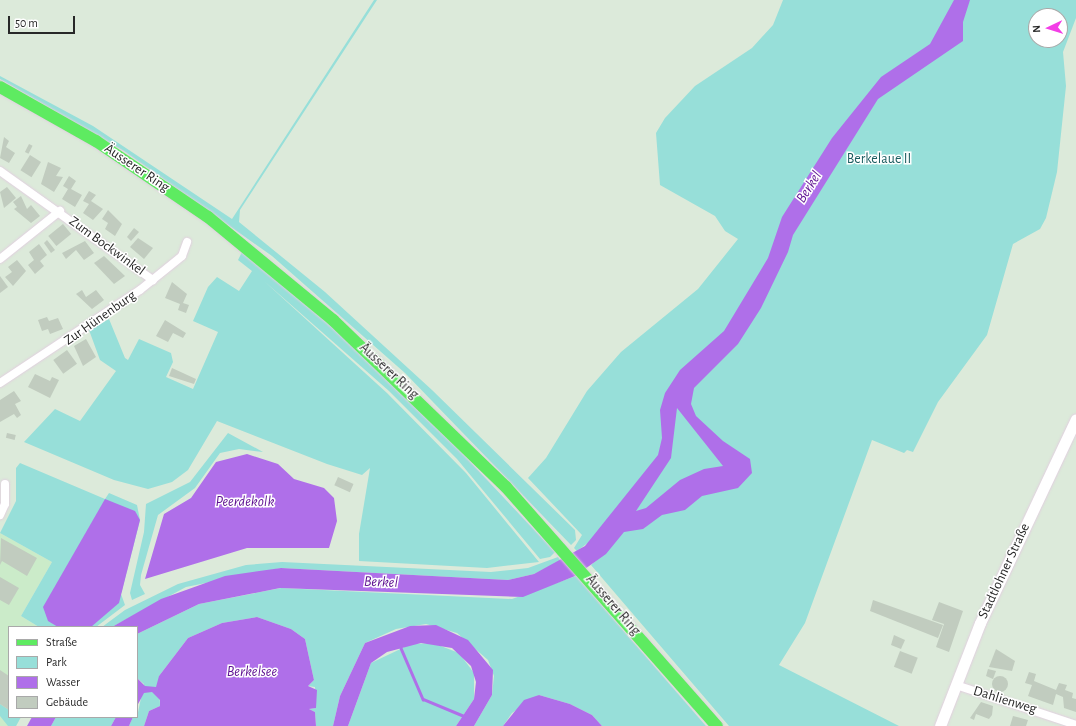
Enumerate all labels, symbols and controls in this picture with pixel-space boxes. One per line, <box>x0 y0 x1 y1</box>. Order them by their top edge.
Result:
scale bar <box>10 8 77 34</box>
north arrow <box>1028 8 1068 48</box>
text: 50 m <box>15 17 38 29</box>
text: N <box>1031 25 1042 33</box>
street label: Äusserer Ring <box>101 140 173 196</box>
park label: Berkelaue II <box>847 151 911 167</box>
water label: Berkel <box>792 168 826 206</box>
street label: Zum Bockwinkel <box>66 213 148 279</box>
street label: Zur Hünenburg <box>61 287 139 349</box>
street label: Äusserer Ring <box>356 339 422 403</box>
water label: Peerdekolk <box>216 493 274 511</box>
street label: Stadtlohner Straße <box>975 521 1033 621</box>
street label: Äusserer Ring <box>582 571 644 639</box>
water label: Berkel <box>364 572 398 592</box>
legend <box>8 626 138 718</box>
text: Straße <box>46 636 77 648</box>
text: Park <box>46 656 67 668</box>
water label: Berkelsee <box>227 663 277 681</box>
text: Wasser <box>46 676 80 688</box>
street label: Dahlienweg <box>971 682 1039 718</box>
text: Gebäude <box>46 696 88 708</box>

